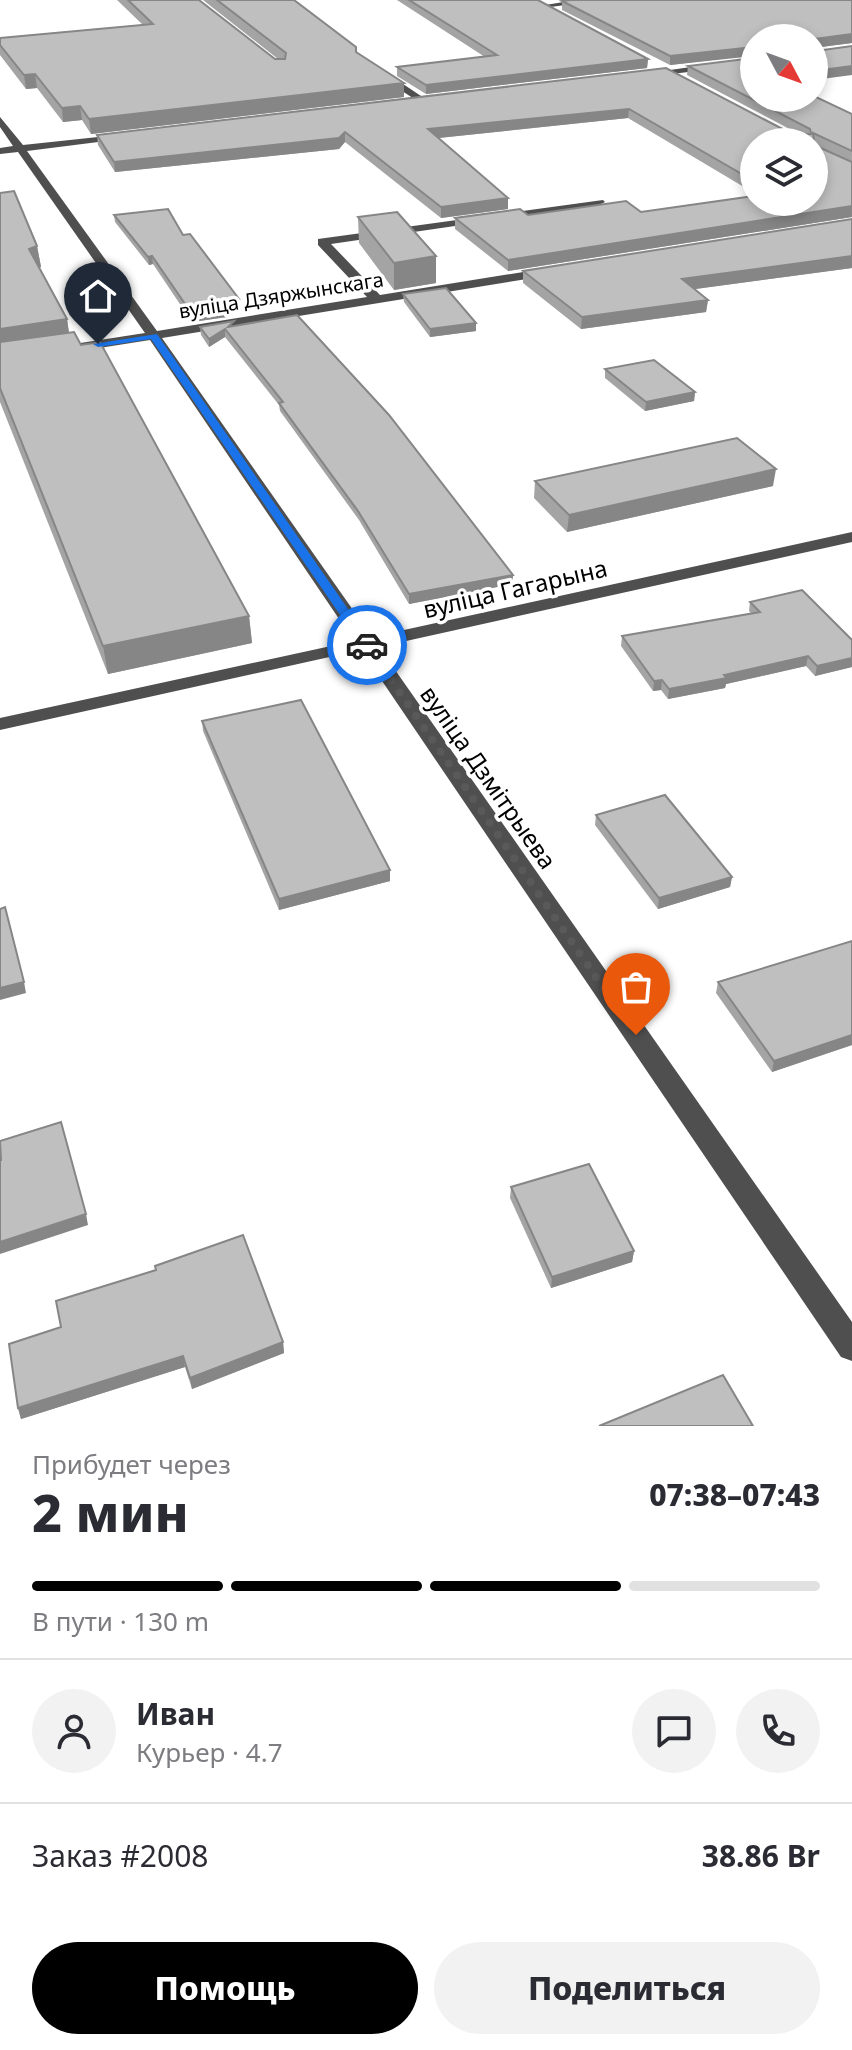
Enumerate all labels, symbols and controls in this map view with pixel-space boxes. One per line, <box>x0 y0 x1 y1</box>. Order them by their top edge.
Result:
north arrow <box>740 24 828 112</box>
map controls <box>740 24 828 216</box>
button: layers <box>740 128 828 216</box>
pin <box>64 262 132 344</box>
street label: вуліца Дзяржынскага <box>177 265 385 325</box>
icon: home <box>76 274 120 318</box>
street label: вуліца Гагарына <box>420 551 610 625</box>
courier <box>327 605 407 685</box>
icon: car <box>345 623 389 667</box>
street label: вуліца Дзмітрыева <box>413 679 565 875</box>
pin <box>602 953 670 1035</box>
icon: bag <box>614 965 658 1009</box>
text: Прибудет через <box>32 1446 231 1482</box>
text: 07:38–07:43 <box>649 1474 820 1515</box>
text: 2 мин <box>32 1476 189 1547</box>
text: В пути · 130 m <box>32 1603 209 1639</box>
button: person <box>32 1689 116 1773</box>
button: chat <box>632 1689 716 1773</box>
button: phone <box>736 1689 820 1773</box>
text: Иван <box>136 1693 215 1734</box>
text: Курьер · 4.7 <box>136 1734 283 1770</box>
text: Заказ #2008 <box>32 1835 208 1876</box>
text: 38.86 Br <box>702 1835 820 1876</box>
button: Помощь <box>32 1942 418 2034</box>
button: Поделиться <box>434 1942 820 2034</box>

